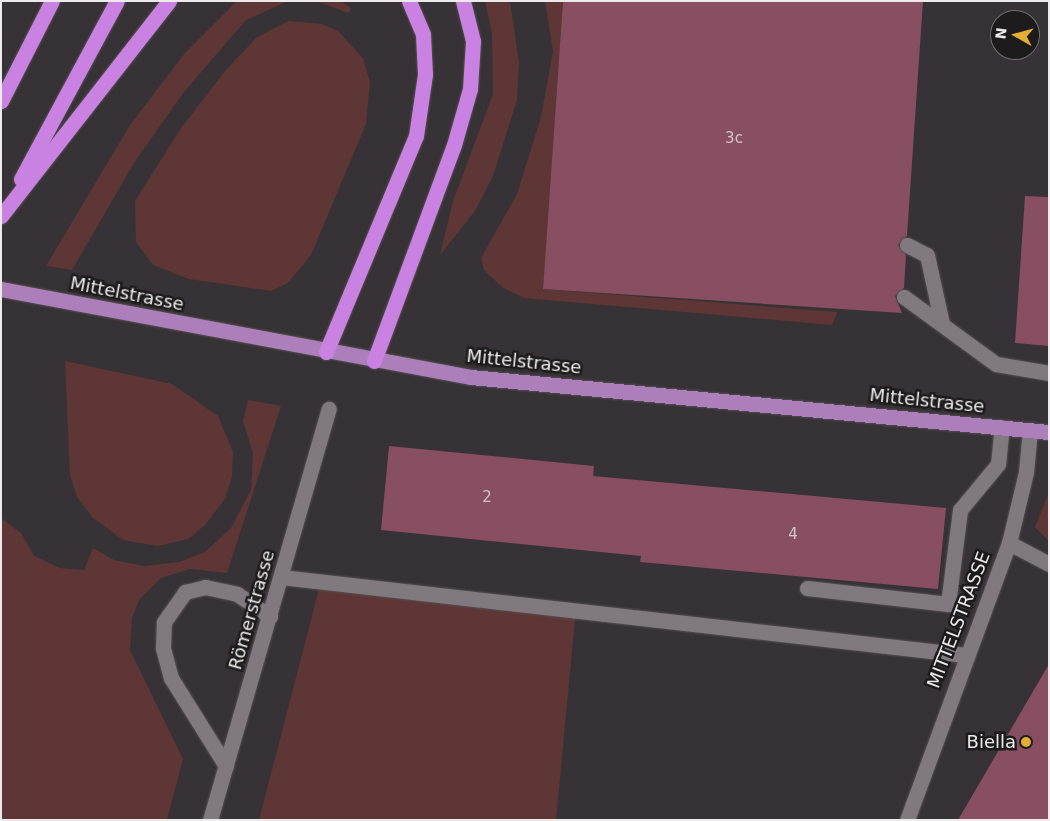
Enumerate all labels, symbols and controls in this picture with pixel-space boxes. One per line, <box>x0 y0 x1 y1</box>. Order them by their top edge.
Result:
north arrow <box>990 10 1040 60</box>
text: N <box>992 27 1010 40</box>
house number: 3c <box>725 130 743 148</box>
street label: Mittelstrasse <box>68 272 186 316</box>
street label: Mittelstrasse <box>465 345 583 379</box>
street label: Mittelstrasse <box>868 384 986 418</box>
house number: 2 <box>482 489 492 507</box>
house number: 4 <box>788 526 798 544</box>
street label: Römerstrasse <box>225 548 279 672</box>
street label: MITTELSTRASSE <box>923 549 995 691</box>
place label: Biella <box>967 731 1016 753</box>
marker: Biella <box>1020 736 1032 748</box>

